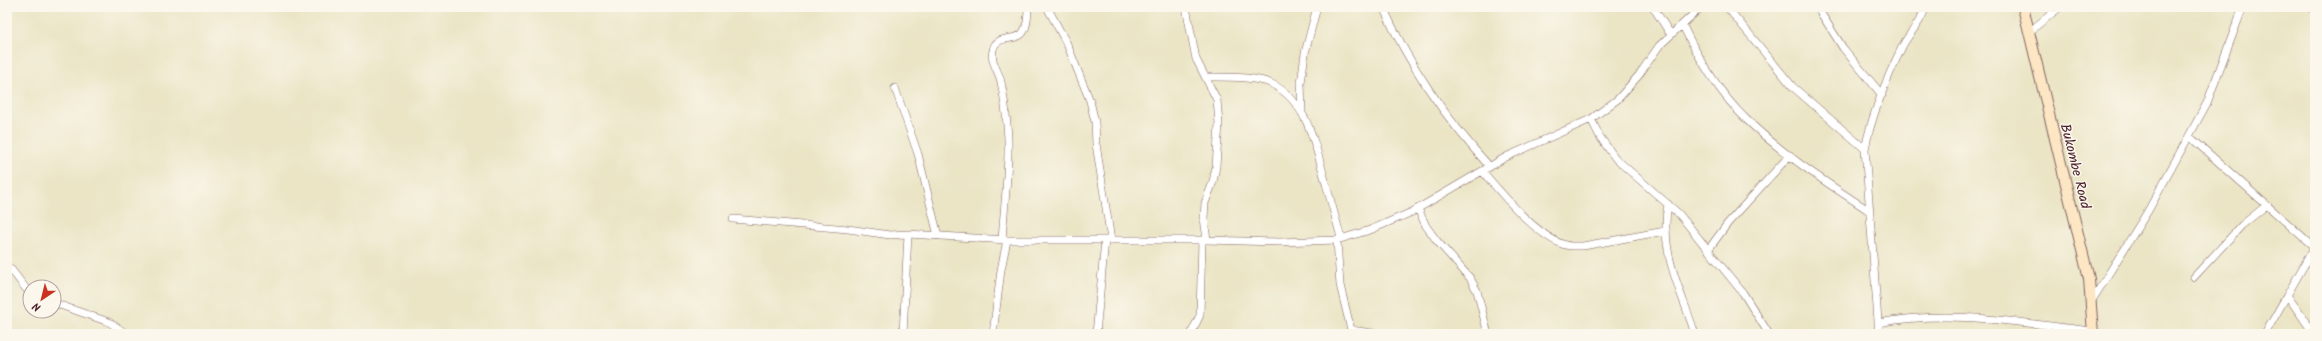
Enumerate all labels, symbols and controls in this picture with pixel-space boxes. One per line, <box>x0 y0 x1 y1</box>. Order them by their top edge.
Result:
street label: Bukombe Road <box>2054 121 2096 212</box>
north arrow <box>22 279 62 319</box>
text: N <box>29 297 45 316</box>

